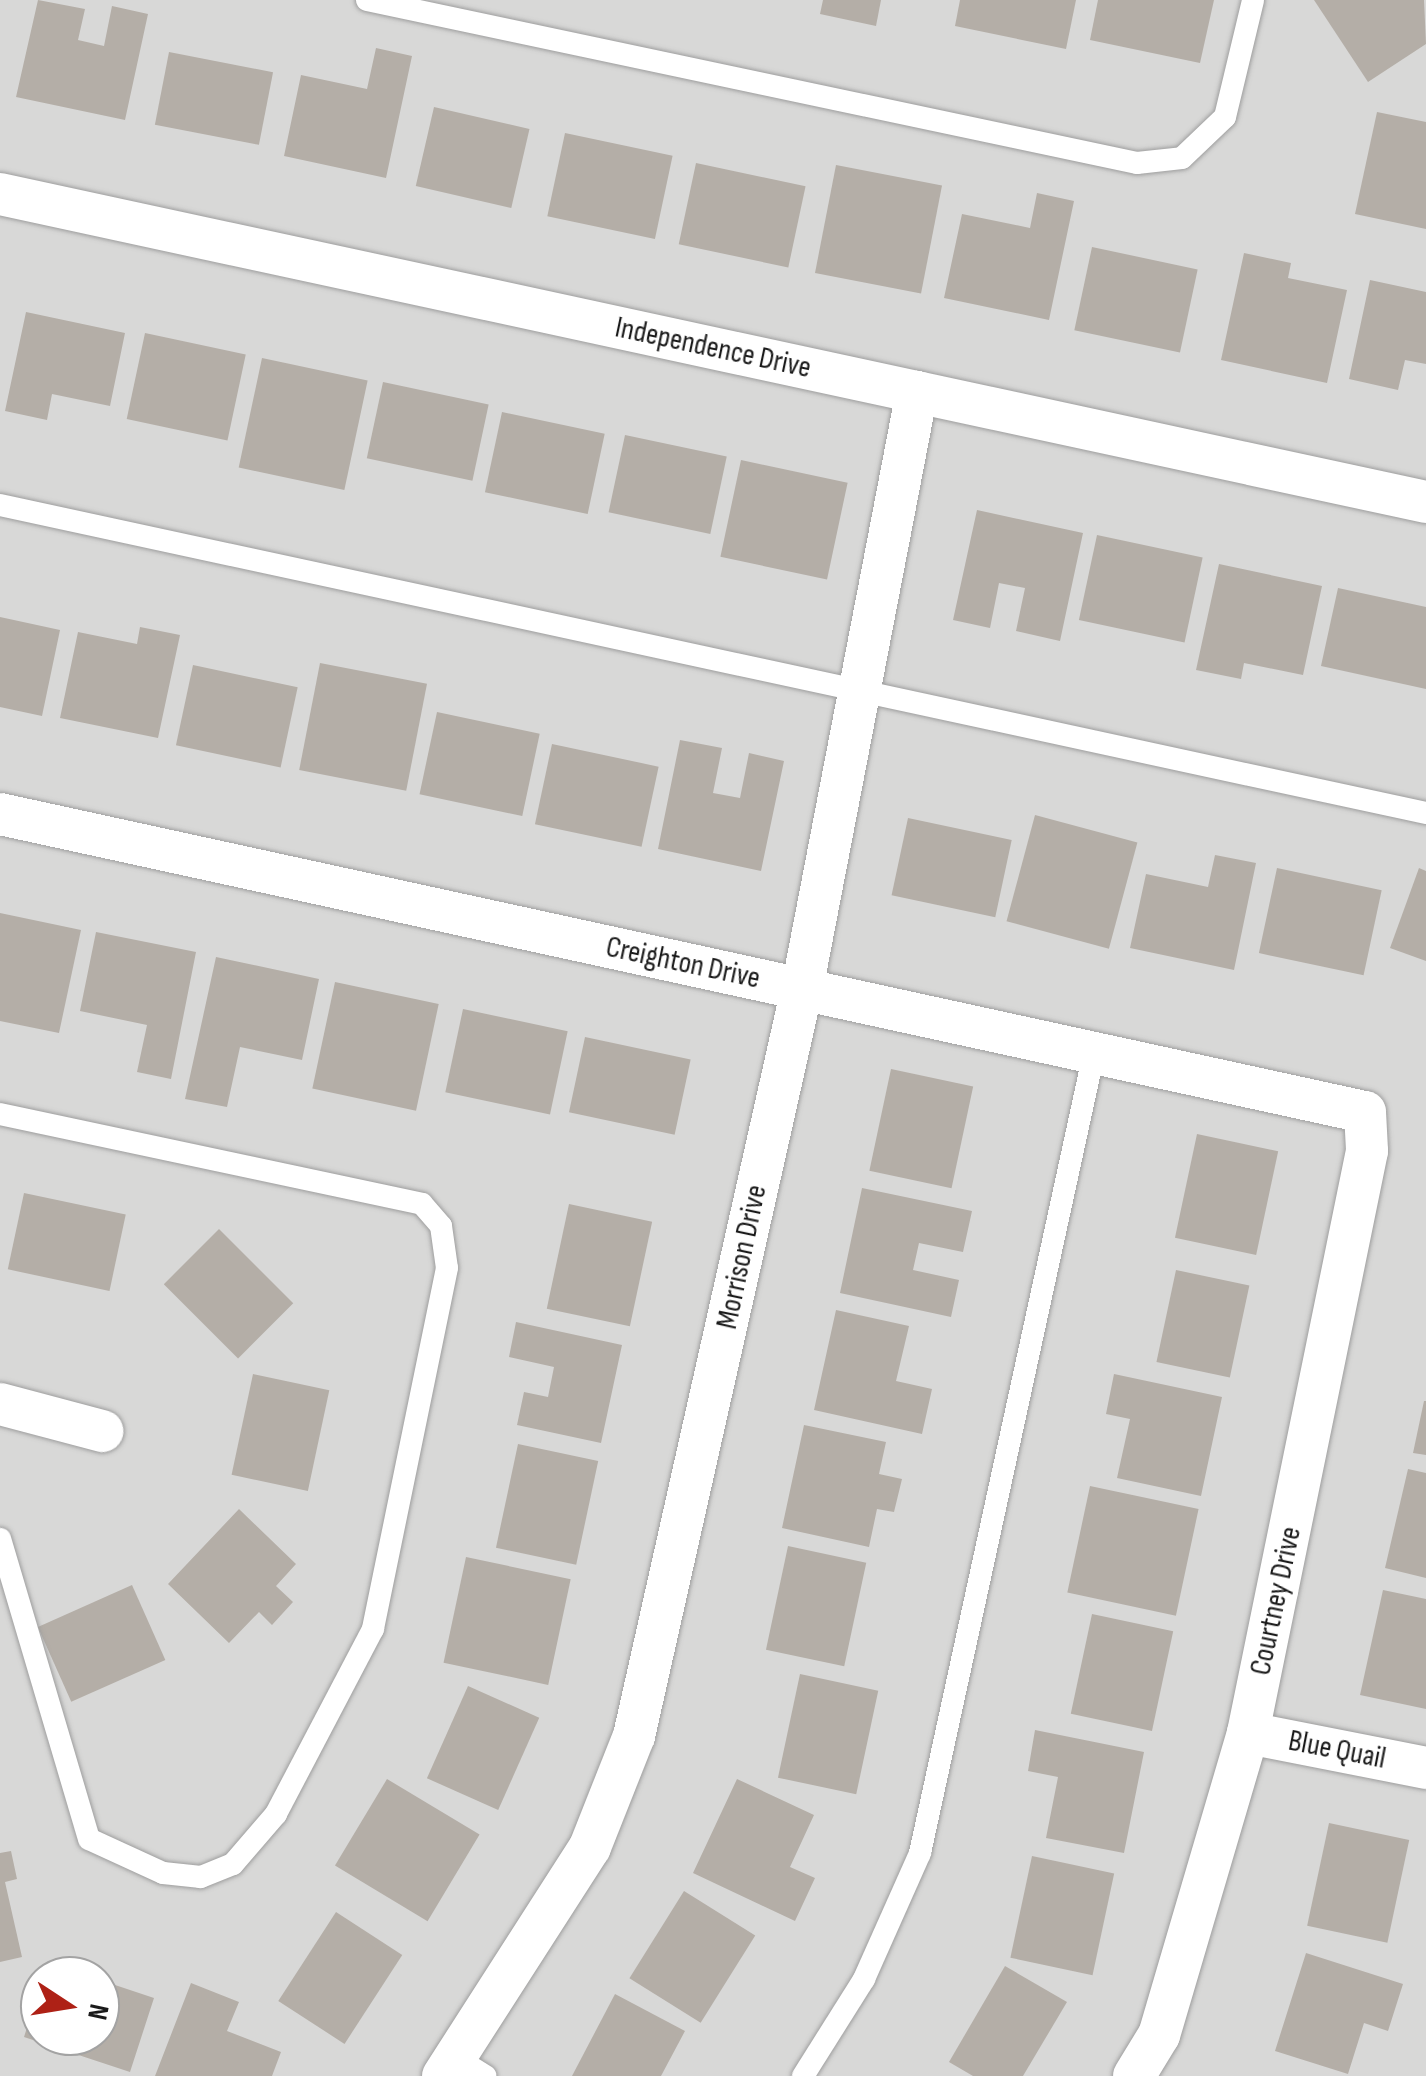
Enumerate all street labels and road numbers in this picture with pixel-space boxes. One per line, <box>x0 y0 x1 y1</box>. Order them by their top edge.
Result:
street label: Independence Drive <box>612 310 814 386</box>
street label: Creighton Drive <box>603 929 763 997</box>
street label: Morrison Drive <box>709 1182 775 1332</box>
street label: Courtney Drive <box>1243 1524 1309 1678</box>
street label: Blue Quail <box>1285 1723 1389 1777</box>

